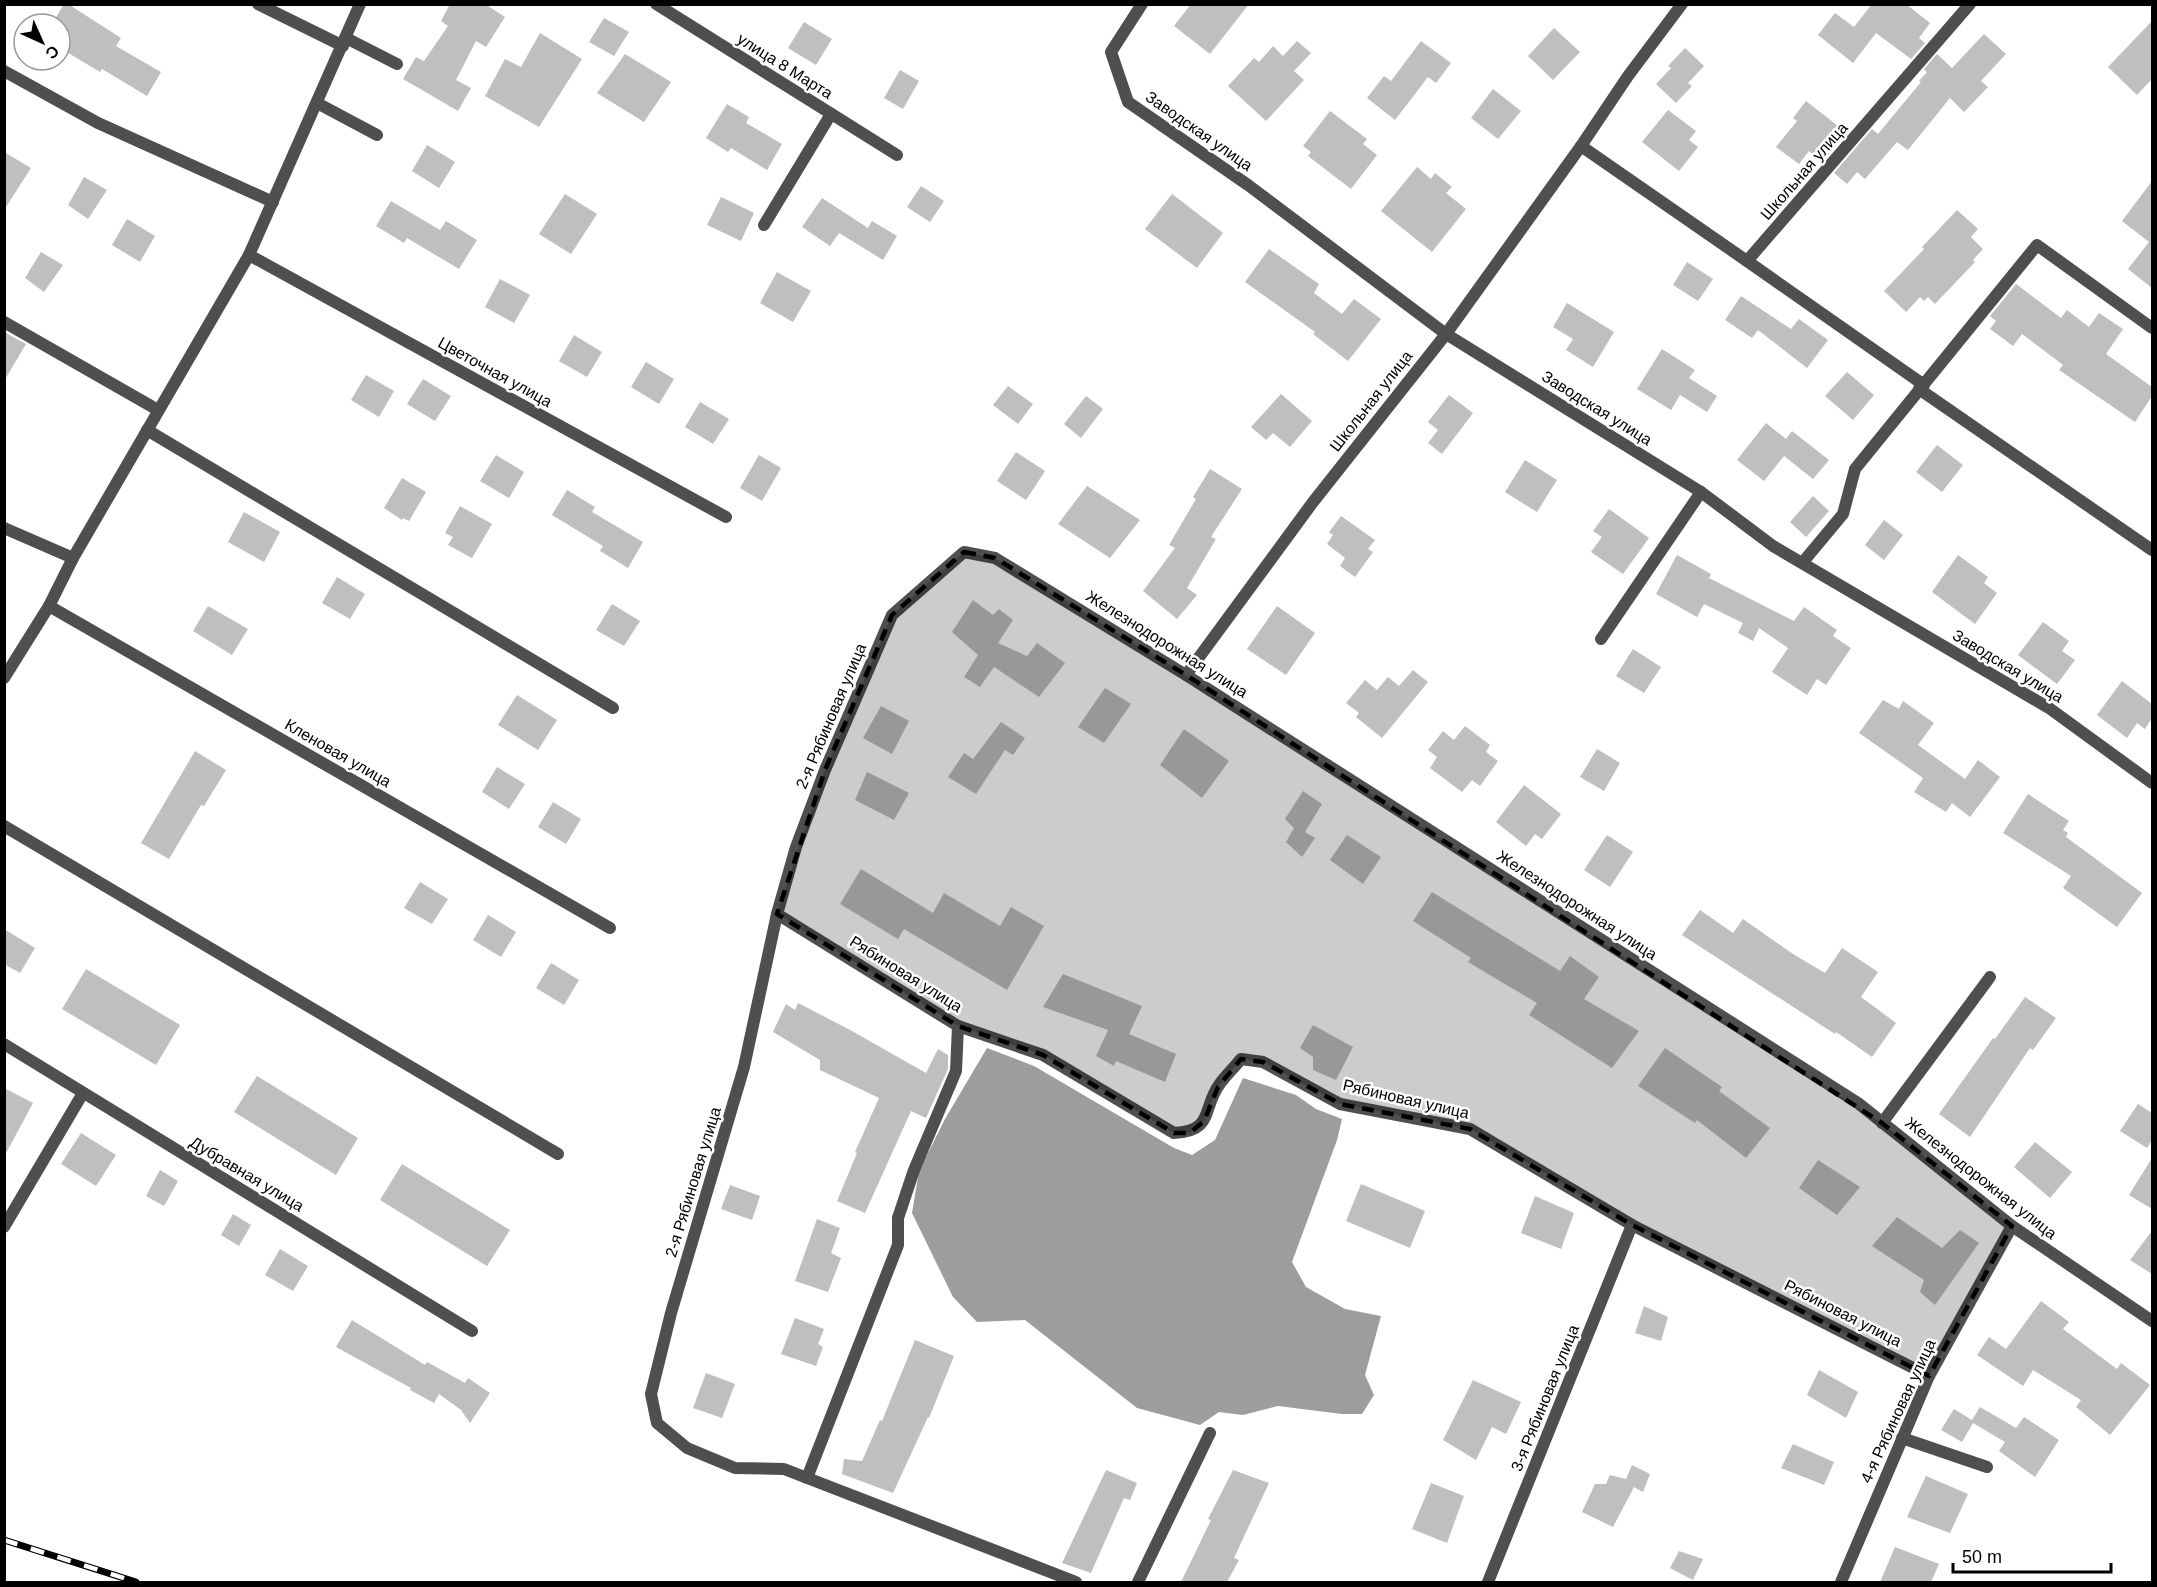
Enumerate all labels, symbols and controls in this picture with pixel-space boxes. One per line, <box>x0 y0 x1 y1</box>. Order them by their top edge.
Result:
north arrow <box>12 12 72 72</box>
street label: улица 8 Марта <box>734 30 836 102</box>
text: С <box>42 42 62 63</box>
street label: Заводская улица <box>1142 88 1256 174</box>
street label: Школьная улица <box>1757 119 1851 223</box>
street label: Цветочная улица <box>435 334 555 410</box>
street label: Школьная улица <box>1326 347 1416 455</box>
street label: Заводская улица <box>1539 367 1655 449</box>
street label: Железнодорожная улица <box>1083 587 1251 701</box>
street label: Заводская улица <box>1950 626 2067 706</box>
street label: 2-я Рябиновая улица <box>793 641 869 791</box>
street label: Кленовая улица <box>282 716 394 790</box>
street label: Железнодорожная улица <box>1494 847 1660 963</box>
street label: Рябиновая улица <box>847 933 965 1015</box>
street label: Рябиновая улица <box>1341 1076 1471 1122</box>
street label: 2-я Рябиновая улица <box>662 1105 724 1259</box>
street label: Железнодорожная улица <box>1902 1114 2060 1242</box>
street label: Дубравная улица <box>187 1133 307 1215</box>
street label: Рябиновая улица <box>1782 1276 1904 1350</box>
street label: 3-я Рябиновая улица <box>1508 1322 1582 1474</box>
street label: 4-я Рябиновая улица <box>1857 1336 1939 1485</box>
scale bar <box>1953 1536 2110 1574</box>
text: 50 m <box>1962 1547 2002 1567</box>

